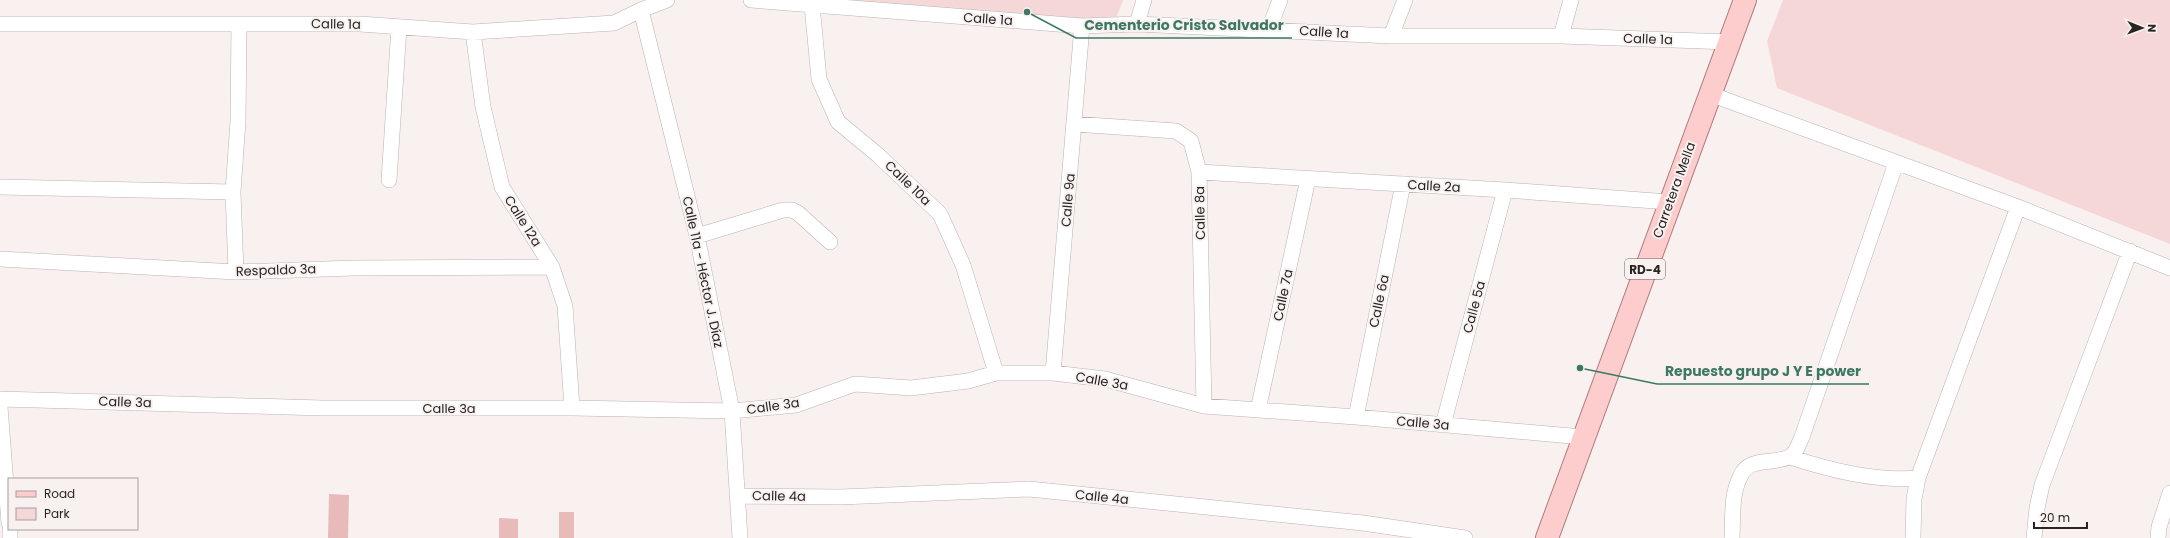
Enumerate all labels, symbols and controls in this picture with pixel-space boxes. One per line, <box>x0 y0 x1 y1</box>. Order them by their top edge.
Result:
street label: Calle 1a <box>963 8 1013 30</box>
north arrow <box>2122 8 2162 48</box>
callout: Cementerio Cristo Salvador <box>1076 12 1292 38</box>
street label: Calle 1a <box>311 14 361 34</box>
text: Cementerio Cristo Salvador <box>1084 15 1284 35</box>
street label: Calle 1a <box>1299 21 1349 43</box>
text: N <box>2144 24 2160 32</box>
street label: Calle 1a <box>1623 29 1673 49</box>
street label: Carretera Mella <box>1648 139 1700 241</box>
street label: Calle 10a <box>881 156 935 210</box>
street label: Calle 9a <box>1056 172 1080 228</box>
street label: Calle 2a <box>1407 175 1461 197</box>
street label: Calle 8a <box>1190 186 1210 240</box>
street label: Calle 12a <box>500 192 546 250</box>
street label: Calle 11a - Héctor J. Díaz <box>678 194 728 350</box>
street label: Respaldo 3a <box>235 259 317 281</box>
road number: RD-4 <box>1625 259 1665 279</box>
street label: Calle 7a <box>1268 267 1298 323</box>
street label: Calle 6a <box>1364 273 1394 329</box>
street label: Calle 5a <box>1458 279 1490 335</box>
callout: Repuesto grupo J Y E power <box>1657 358 1869 384</box>
text: Repuesto grupo J Y E power <box>1665 361 1861 381</box>
street label: Calle 3a <box>1074 367 1130 395</box>
street label: Calle 3a <box>98 392 152 412</box>
street label: Calle 3a <box>745 393 801 419</box>
street label: Calle 3a <box>422 399 476 418</box>
street label: Calle 3a <box>1396 411 1450 435</box>
legend <box>8 478 138 530</box>
text: Road <box>44 485 75 502</box>
street label: Calle 4a <box>1074 485 1130 509</box>
street label: Calle 4a <box>752 486 806 506</box>
scale bar <box>2034 504 2087 530</box>
text: Park <box>44 505 71 522</box>
text: 20 m <box>2040 509 2070 526</box>

